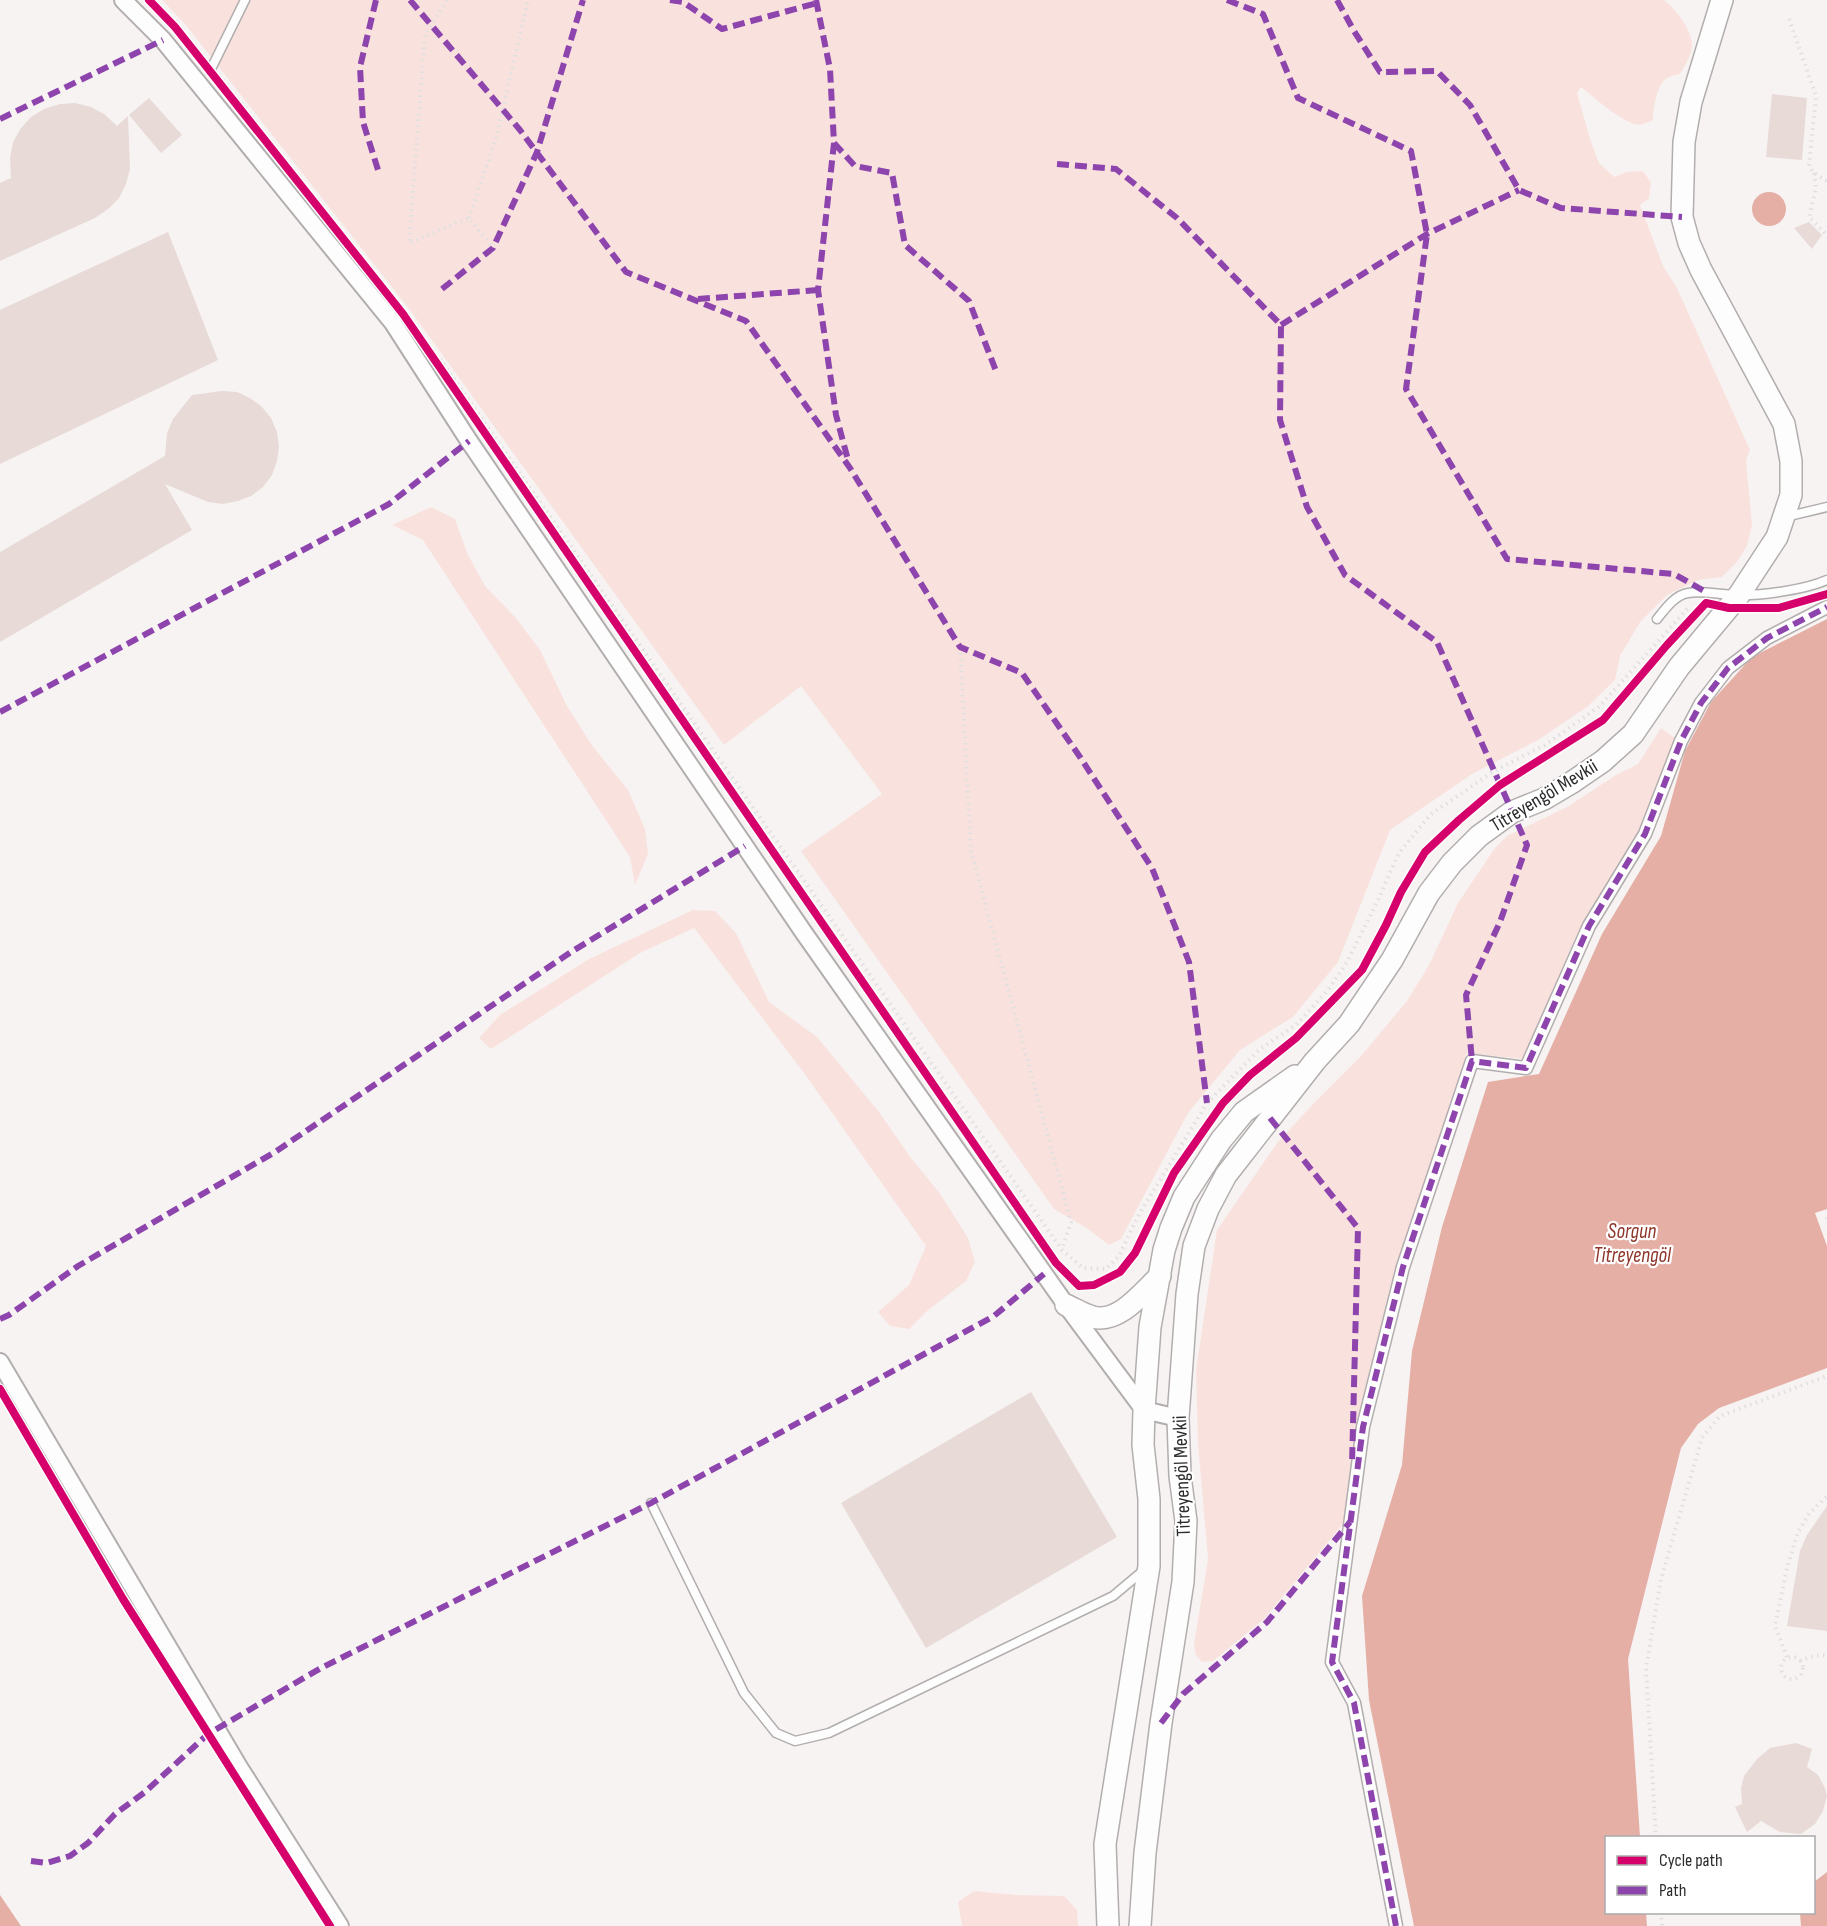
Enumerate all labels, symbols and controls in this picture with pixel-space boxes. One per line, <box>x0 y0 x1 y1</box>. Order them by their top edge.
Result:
street label: Titreyengöl Mevkii <box>1486 755 1602 837</box>
water label: Sorgun Titreyengöl <box>1593 1219 1672 1268</box>
street label: Titreyengöl Mevkii <box>1168 1415 1196 1537</box>
legend <box>1605 1836 1815 1914</box>
text: Cycle path <box>1659 1850 1723 1871</box>
text: Path <box>1659 1880 1687 1901</box>

